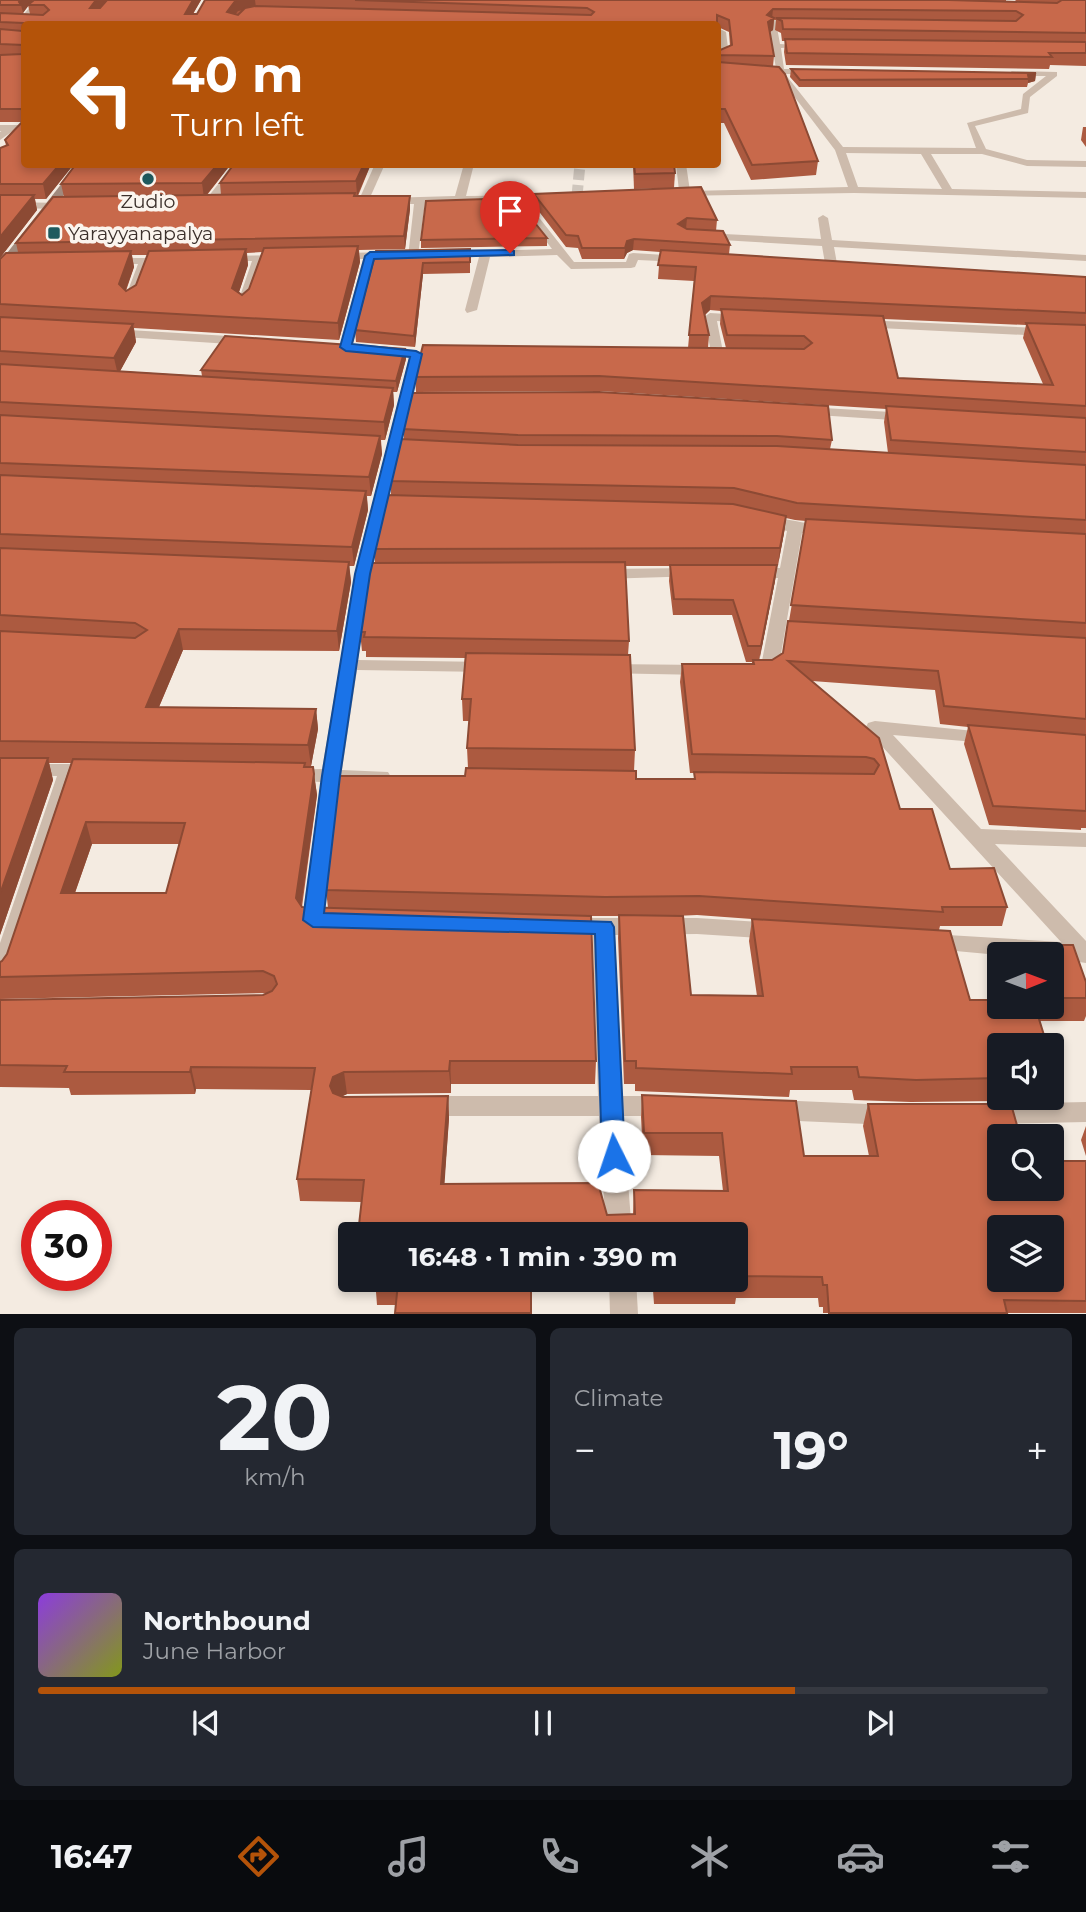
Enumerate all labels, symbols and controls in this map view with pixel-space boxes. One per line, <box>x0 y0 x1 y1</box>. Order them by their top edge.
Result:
text: 40 m <box>171 45 303 104</box>
icon: left <box>56 49 147 140</box>
text: Turn left <box>171 105 305 144</box>
marker: Zudio <box>140 171 156 187</box>
pin <box>480 181 540 253</box>
place label: Zudio <box>121 190 176 213</box>
icon: arrive <box>491 192 529 230</box>
place label: Yarayyanapalya <box>68 222 213 245</box>
marker: Yarayyanapalya <box>46 225 62 241</box>
north arrow <box>987 942 1064 1018</box>
map controls <box>987 942 1064 1292</box>
button: sound <box>987 1033 1064 1110</box>
position arrow <box>577 1119 651 1193</box>
button: search <box>987 1124 1064 1201</box>
speed limit sign: 30 <box>21 1200 112 1291</box>
button: layers <box>987 1215 1064 1292</box>
text: 16:48 · 1 min · 390 m <box>409 1241 677 1273</box>
text: 20 <box>217 1362 333 1473</box>
text: Climate <box>574 1384 663 1412</box>
text: 19° <box>773 1419 849 1482</box>
text: − <box>574 1427 596 1474</box>
text: + <box>1026 1427 1048 1474</box>
text: km/h <box>244 1463 306 1491</box>
text: Northbound <box>143 1605 311 1637</box>
text: June Harbor <box>143 1637 286 1665</box>
icon: previous <box>187 1704 225 1742</box>
icon: pause <box>524 1704 562 1742</box>
icon: next <box>861 1704 899 1742</box>
icon: directions <box>234 1832 283 1881</box>
icon: music <box>384 1832 433 1881</box>
icon: phone <box>535 1832 584 1881</box>
icon: climate <box>685 1832 734 1881</box>
icon: car <box>836 1832 885 1881</box>
icon: filters <box>986 1832 1035 1881</box>
text: 16:47 <box>51 1837 133 1876</box>

